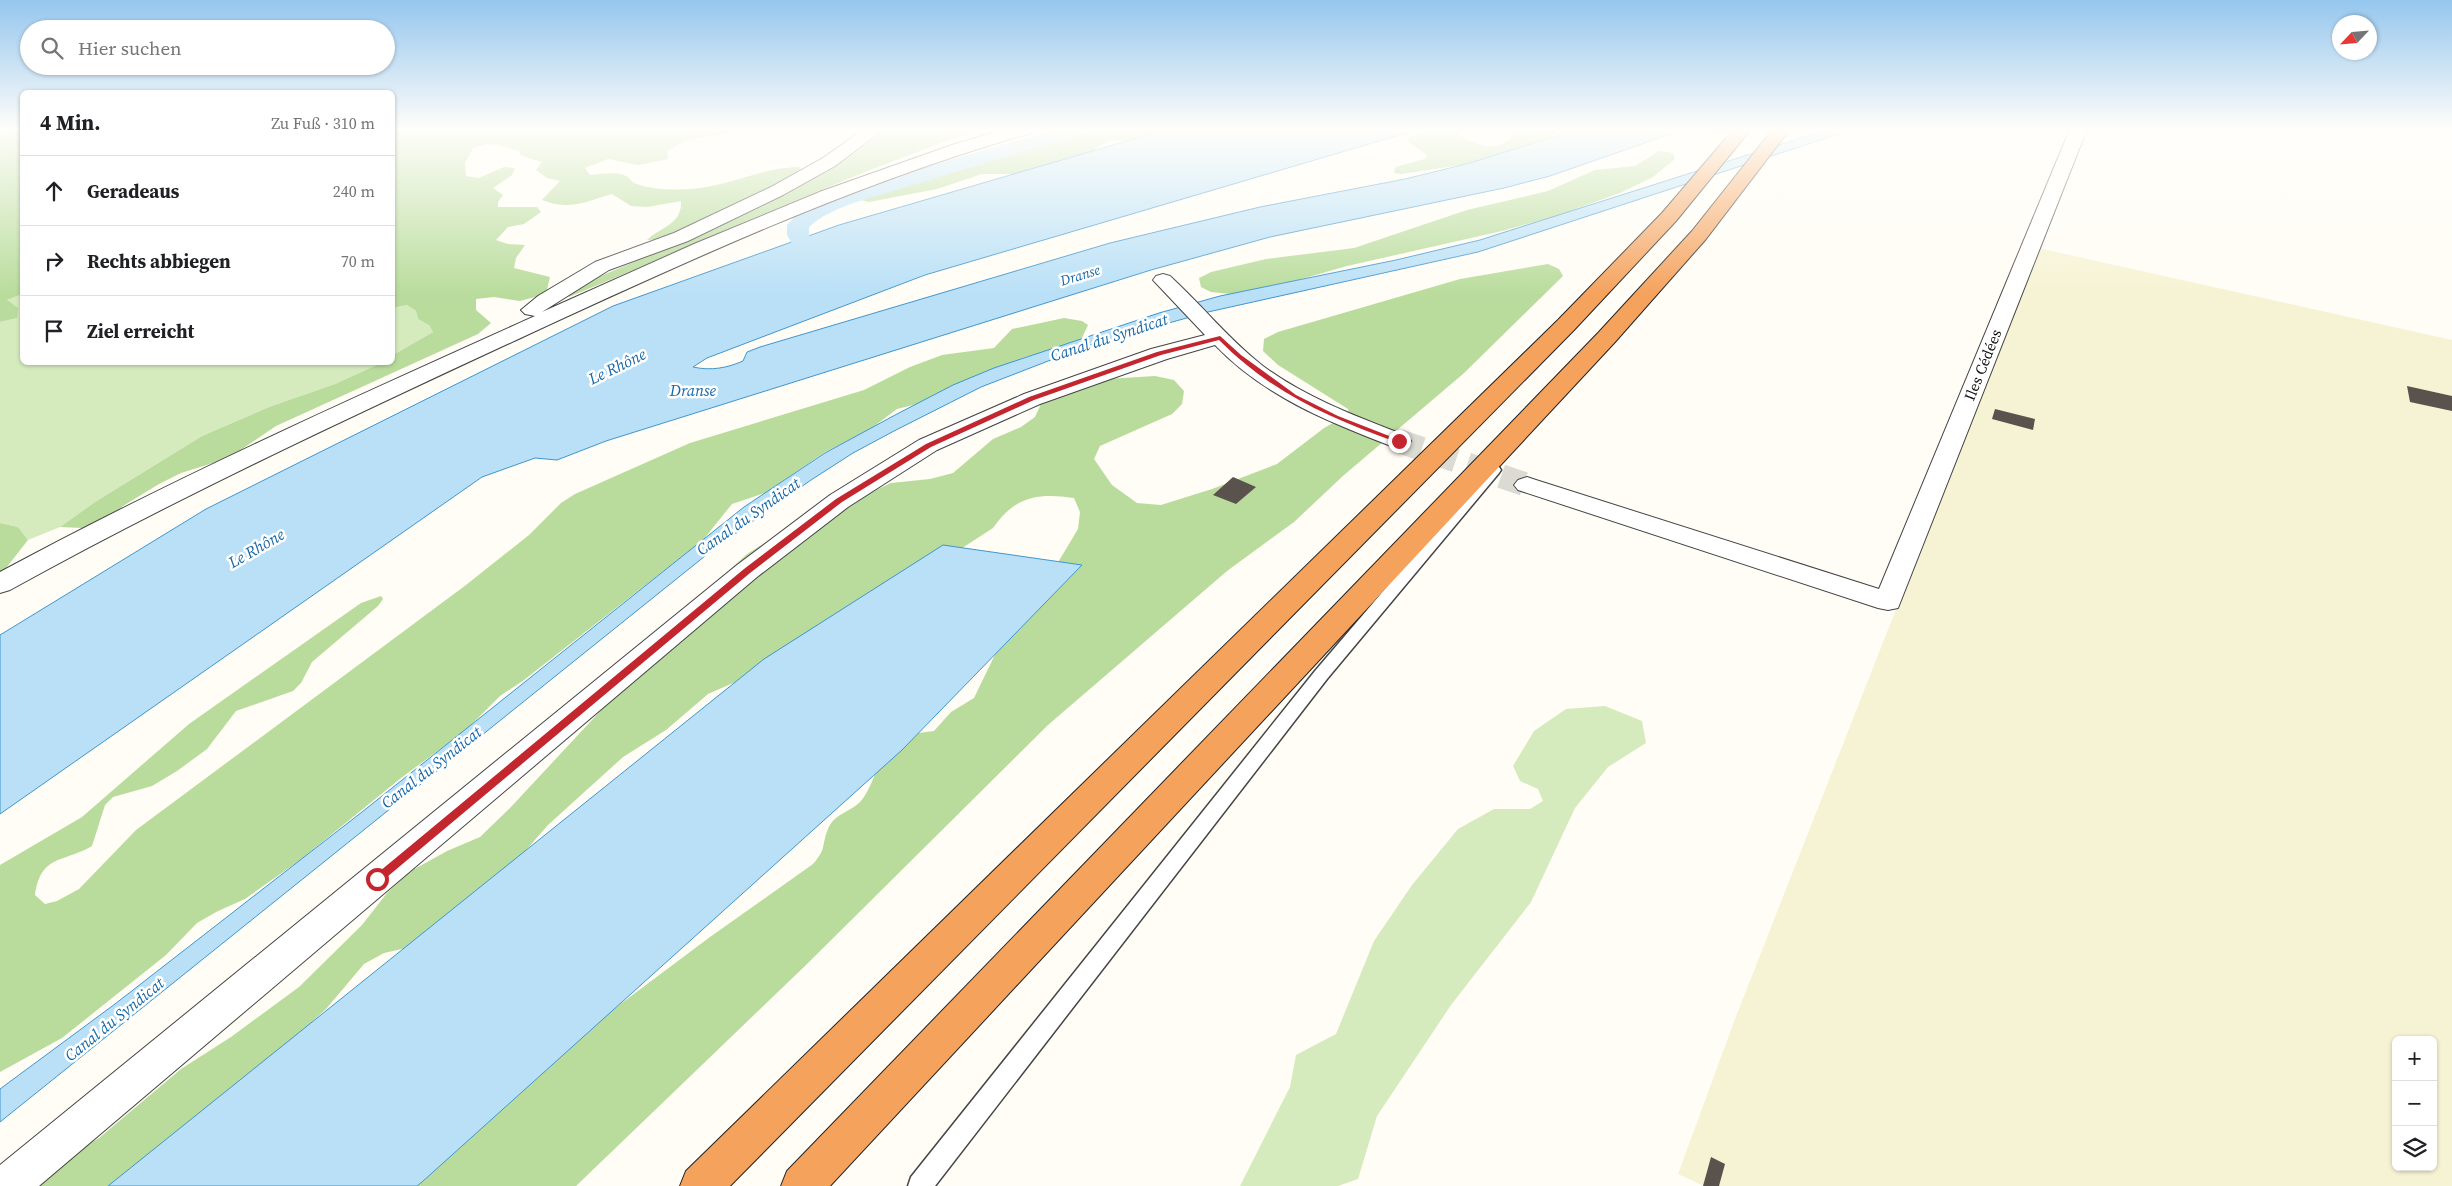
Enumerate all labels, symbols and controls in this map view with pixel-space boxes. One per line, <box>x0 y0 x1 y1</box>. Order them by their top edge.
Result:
north arrow <box>2332 15 2377 60</box>
search box <box>20 20 395 75</box>
icon: search <box>38 34 66 62</box>
text: Hier suchen <box>78 35 182 61</box>
text: 4 Min. <box>40 108 101 137</box>
text: Zu Fuß · 310 m <box>271 112 375 134</box>
icon: ahead <box>40 177 68 205</box>
text: Geradeaus <box>87 178 179 204</box>
text: 240 m <box>333 180 375 202</box>
icon: right <box>40 247 68 275</box>
text: Rechts abbiegen <box>87 248 231 274</box>
text: 70 m <box>341 250 375 272</box>
water label: Dranse <box>1057 259 1103 291</box>
water label: Canal du Syndicat <box>1048 307 1171 366</box>
icon: arrive <box>40 317 68 345</box>
text: Ziel erreicht <box>87 318 194 344</box>
street label: Iles Cédées <box>1959 326 2006 404</box>
water label: Le Rhône <box>584 342 650 390</box>
water label: Dranse <box>669 379 717 401</box>
route end <box>1388 430 1411 453</box>
water label: Canal du Syndicat <box>692 472 805 560</box>
water label: Le Rhône <box>223 523 289 573</box>
water label: Canal du Syndicat <box>376 720 486 813</box>
route start <box>366 868 389 891</box>
water label: Canal du Syndicat <box>60 972 169 1066</box>
map controls <box>2392 1036 2437 1171</box>
button: + <box>2392 1036 2437 1081</box>
button: − <box>2392 1081 2437 1126</box>
button: layers <box>2392 1126 2437 1171</box>

